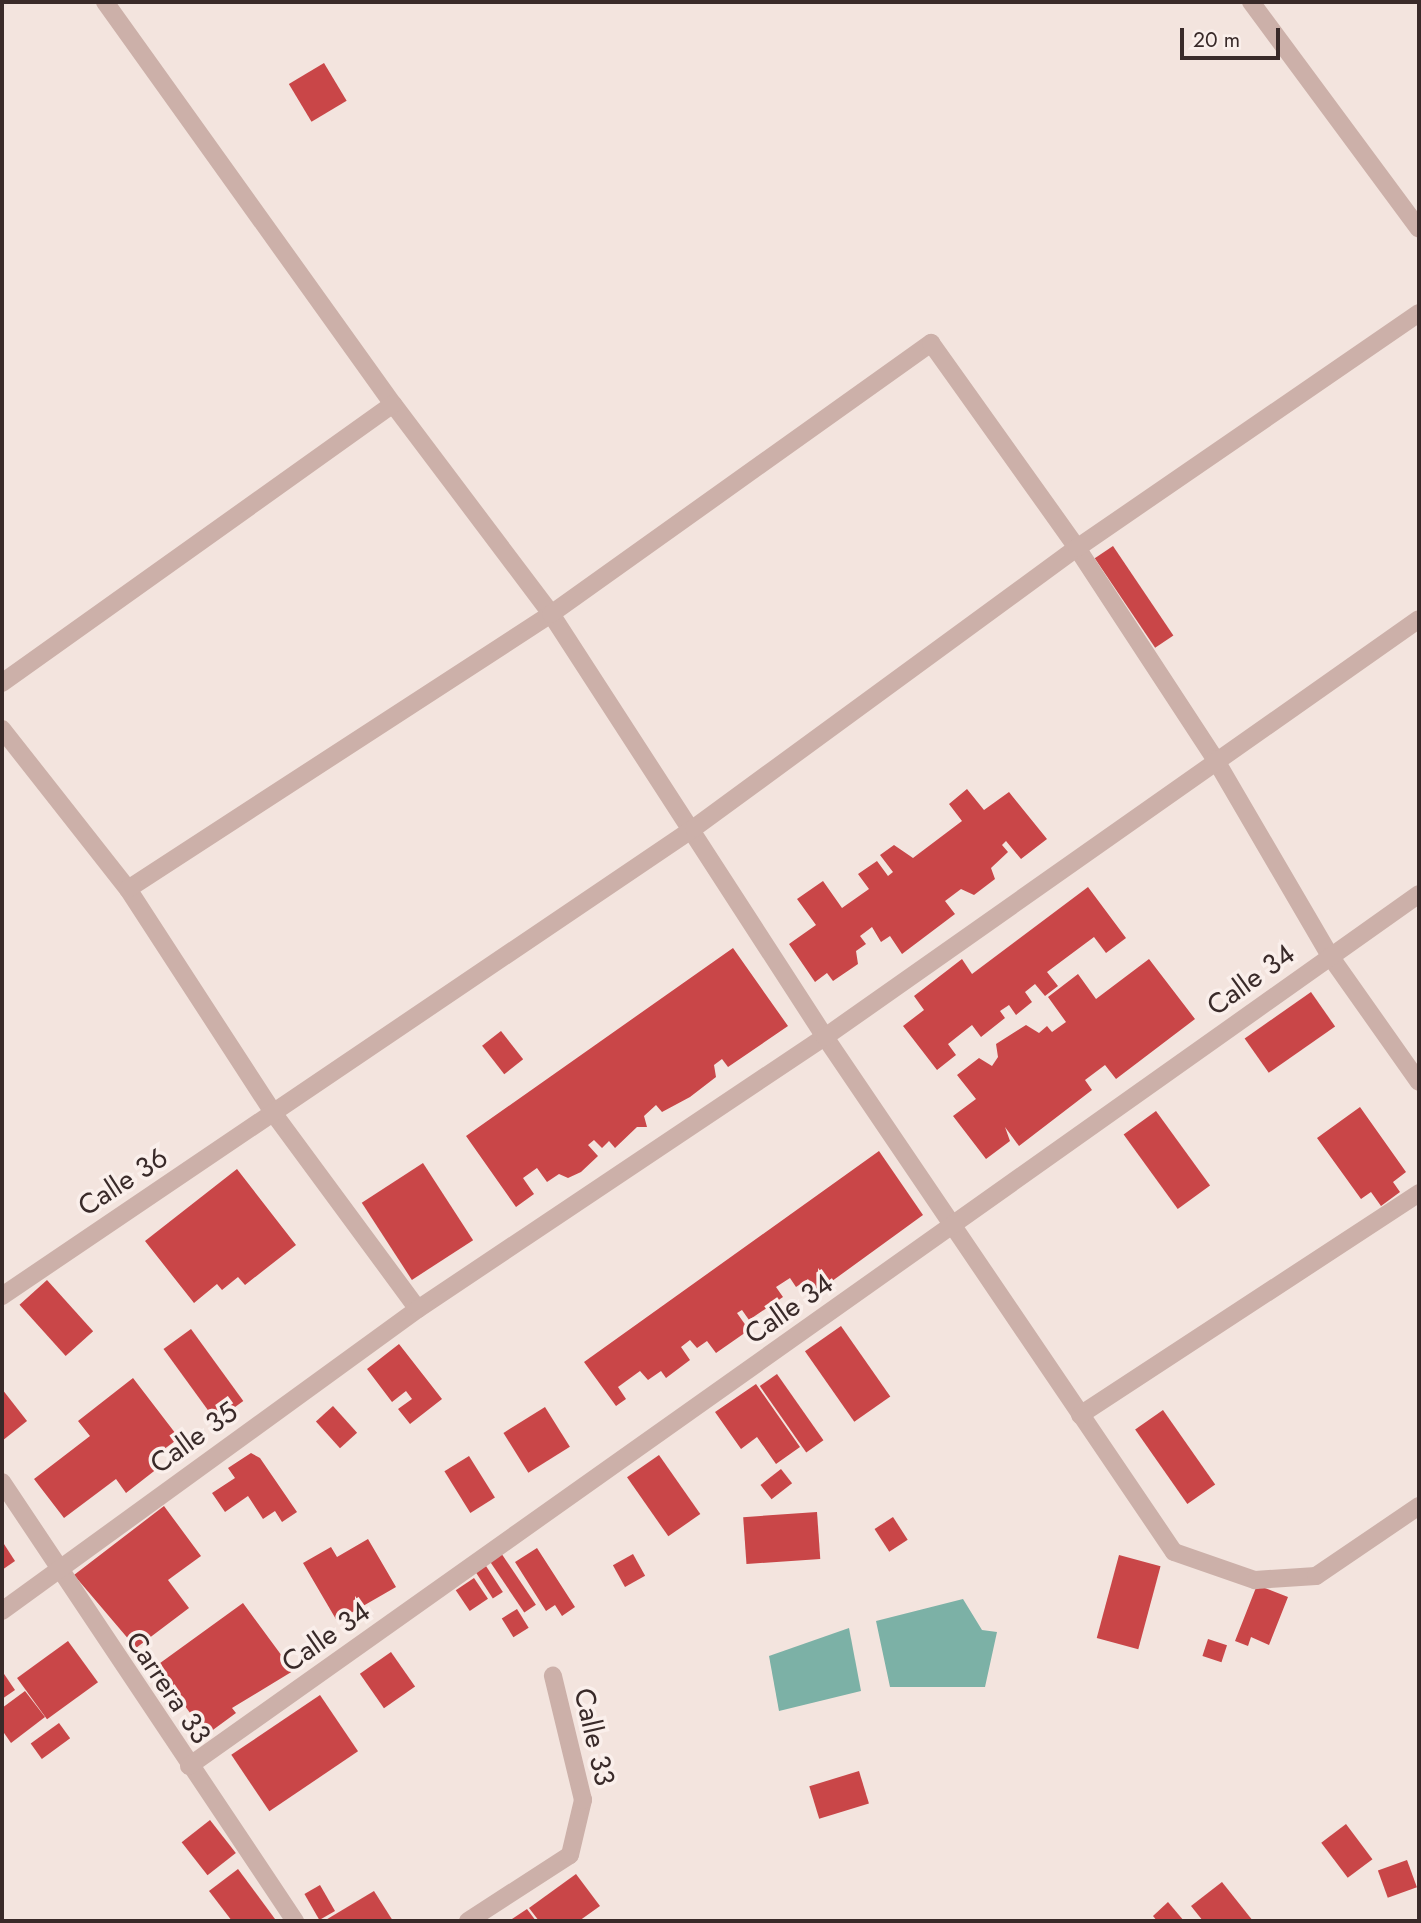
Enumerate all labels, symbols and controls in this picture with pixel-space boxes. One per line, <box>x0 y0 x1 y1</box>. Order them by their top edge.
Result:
scale bar <box>1183 14 1283 58</box>
text: 20 m <box>1193 25 1240 55</box>
street label: Calle 34 <box>1201 937 1301 1023</box>
street label: Calle 36 <box>72 1141 174 1223</box>
street label: Calle 34 <box>738 1267 840 1351</box>
street label: Calle 35 <box>144 1395 244 1481</box>
street label: Calle 34 <box>275 1595 377 1679</box>
street label: Carrera 33 <box>118 1626 218 1750</box>
street label: Calle 33 <box>567 1685 621 1789</box>

